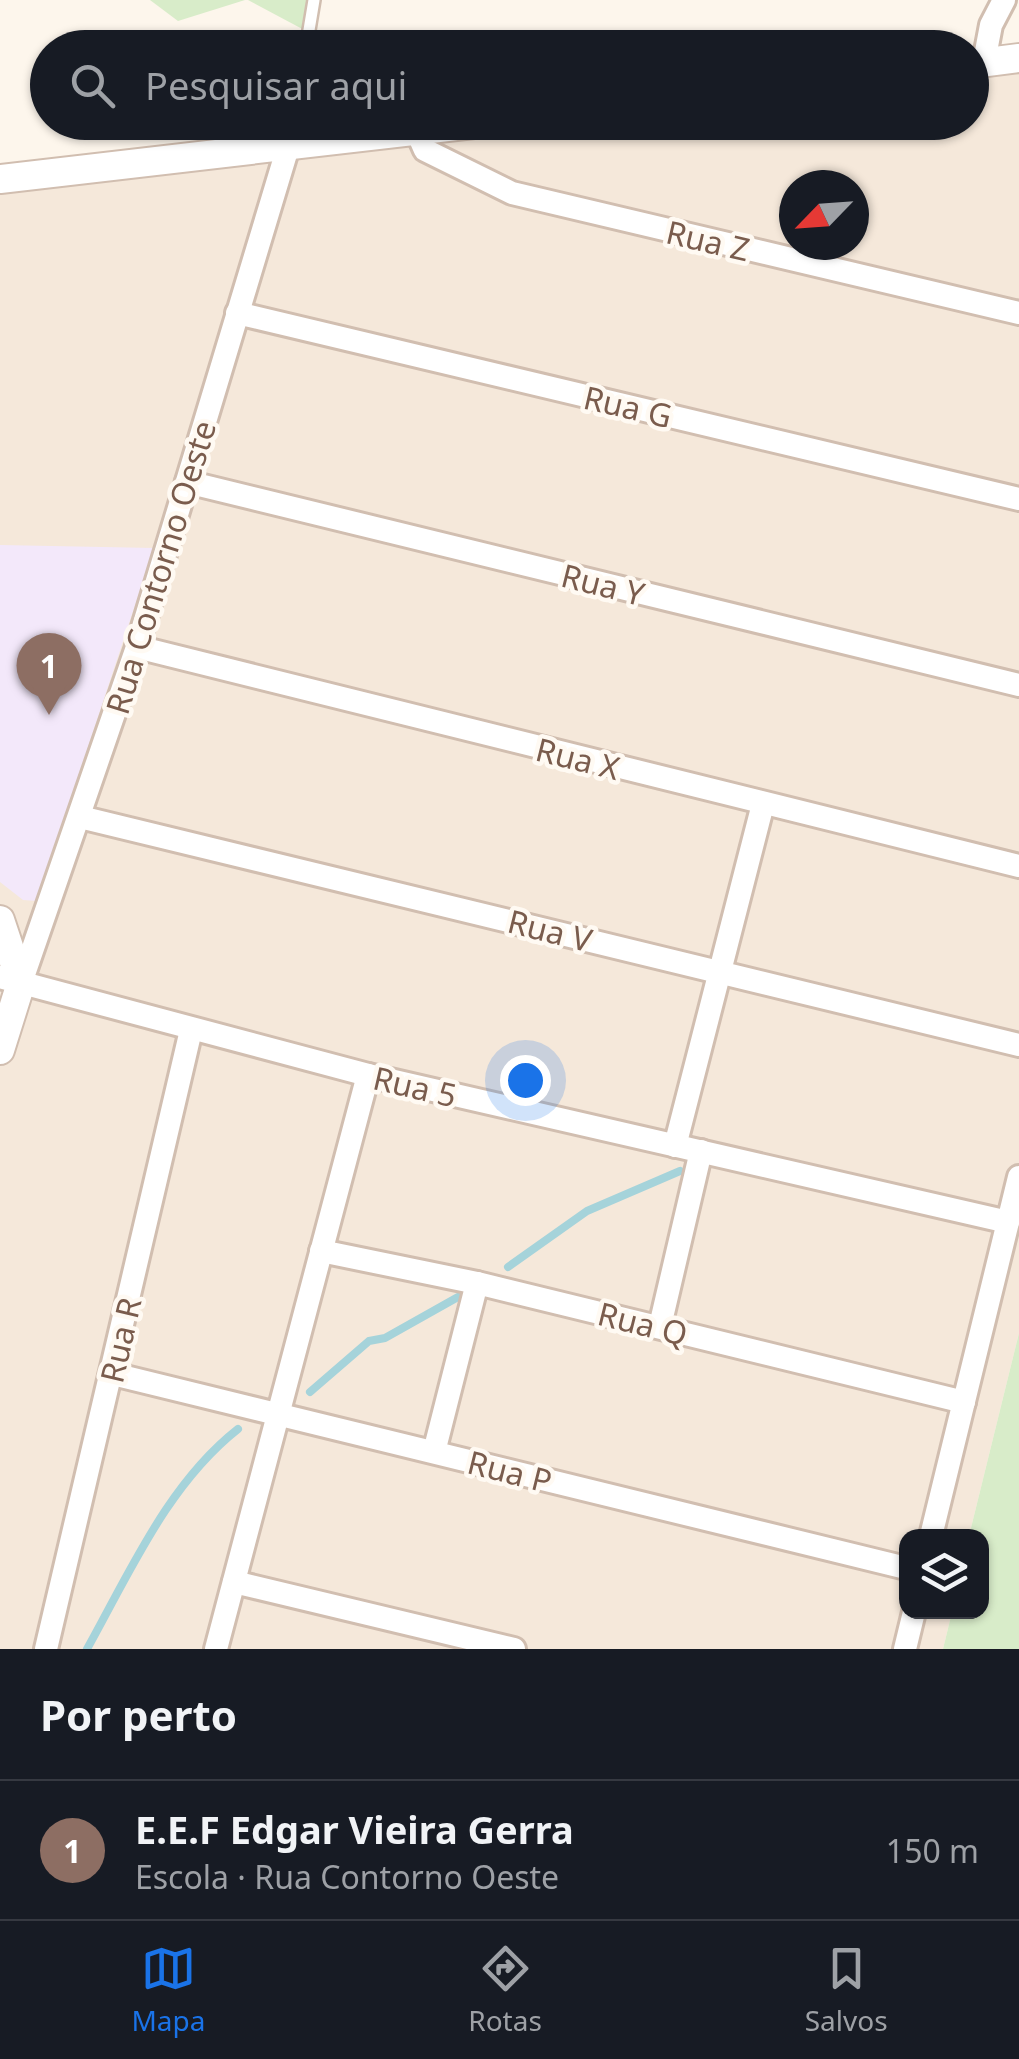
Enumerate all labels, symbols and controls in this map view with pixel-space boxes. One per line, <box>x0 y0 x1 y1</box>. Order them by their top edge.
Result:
search box <box>30 30 989 140</box>
icon: search <box>65 58 120 113</box>
text: Pesquisar aqui <box>145 59 407 111</box>
north arrow <box>779 170 869 260</box>
street label: Rua Z <box>662 210 754 270</box>
street label: Rua G <box>580 375 676 437</box>
street label: Rua Contorno Oeste <box>95 415 225 719</box>
street label: Rua Y <box>557 553 650 615</box>
pin: 1 <box>17 632 82 715</box>
street label: Rua X <box>532 727 625 789</box>
street label: Rua V <box>503 899 597 961</box>
your location <box>500 1055 551 1106</box>
street label: Rua 5 <box>369 1056 461 1116</box>
street label: Rua Q <box>594 1291 692 1355</box>
street label: Rua R <box>89 1293 151 1387</box>
street label: Rua P <box>463 1440 557 1502</box>
map controls <box>899 1529 989 1619</box>
button: layers <box>899 1529 989 1619</box>
text: Por perto <box>40 1686 237 1743</box>
text: E.E.F Edgar Vieira Gerra <box>135 1803 574 1855</box>
text: 1 <box>63 1829 82 1872</box>
text: 150 m <box>886 1829 979 1872</box>
text: Escola · Rua Contorno Oeste <box>135 1855 559 1898</box>
tab: Mapa <box>131 1941 205 2039</box>
tab: Rotas <box>468 1941 542 2039</box>
tab: Salvos <box>805 1941 888 2039</box>

